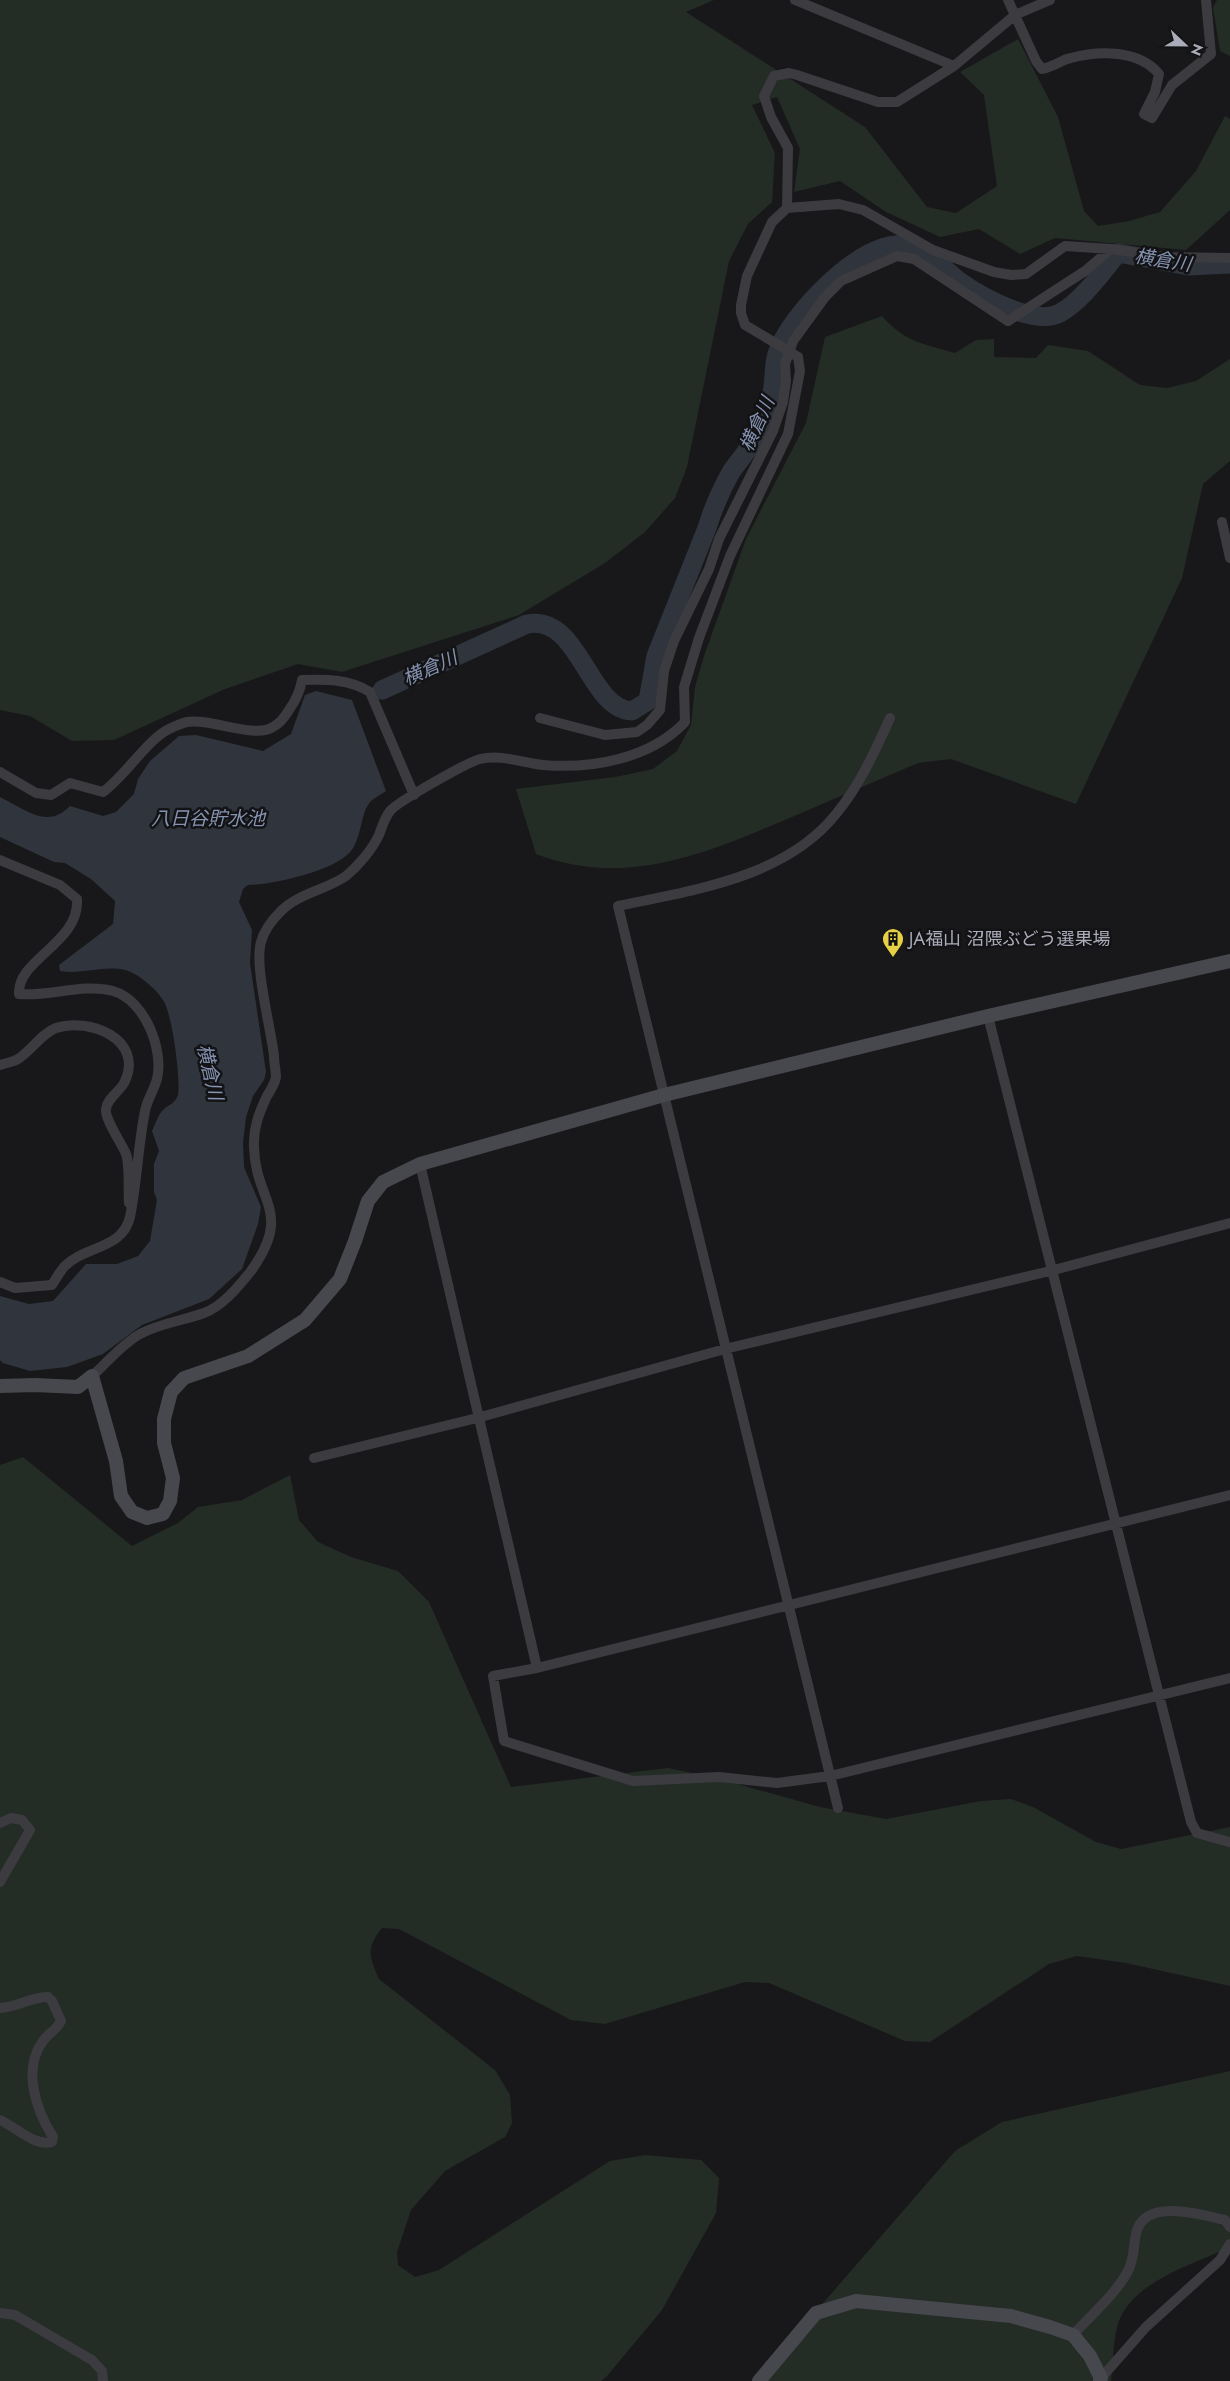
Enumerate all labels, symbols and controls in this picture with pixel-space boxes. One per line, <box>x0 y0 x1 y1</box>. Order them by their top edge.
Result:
north arrow <box>1160 20 1210 70</box>
text: N <box>1186 41 1208 59</box>
water label: 横倉川 <box>1133 242 1195 278</box>
water label: 横倉川 <box>733 391 782 456</box>
water label: 横倉川 <box>398 643 463 692</box>
water label: 八日谷貯水池 <box>151 805 267 832</box>
place label: JA福山 沼隈ぶどう選果場 <box>907 926 1111 952</box>
building icon: JA福山 沼隈ぶどう選果場 <box>881 927 905 958</box>
water label: 横倉川 <box>190 1041 230 1105</box>

